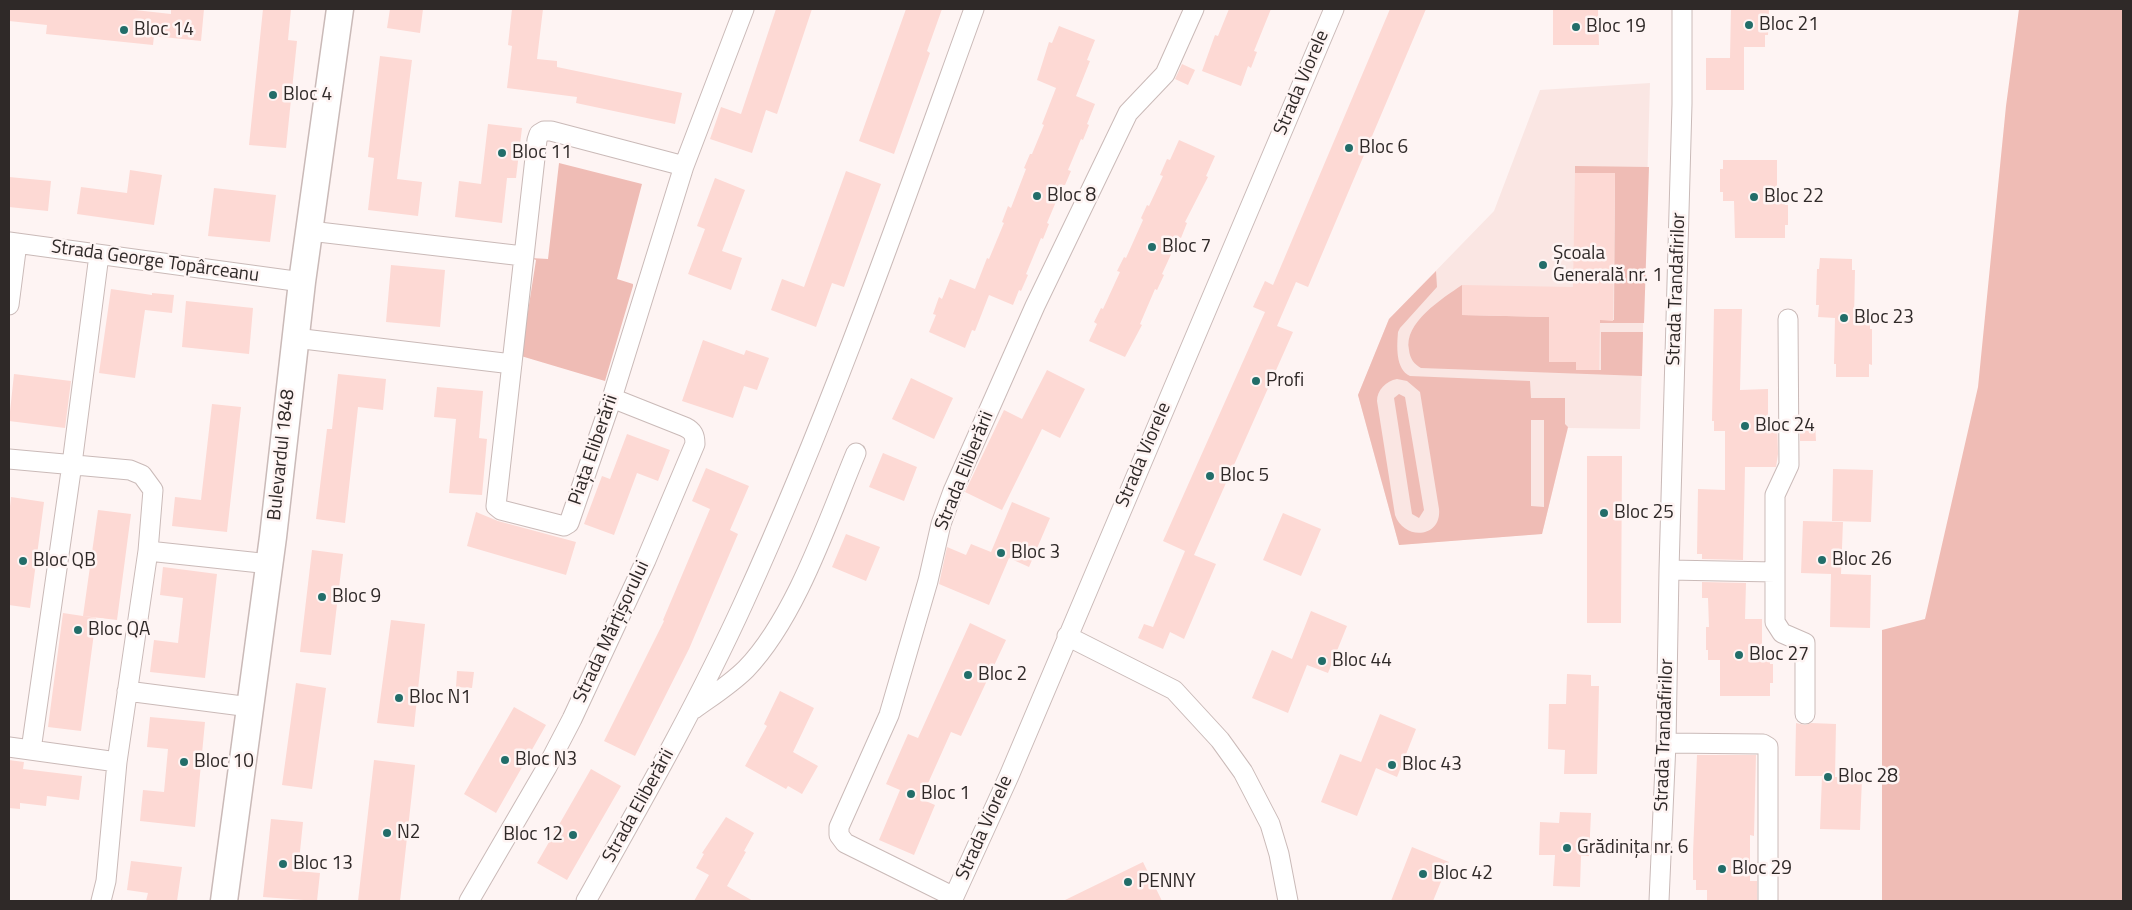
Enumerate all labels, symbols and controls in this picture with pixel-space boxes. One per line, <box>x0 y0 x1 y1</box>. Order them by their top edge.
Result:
place label: Bloc 21 <box>1759 14 1819 36</box>
place label: Bloc 19 <box>1586 16 1646 38</box>
place label: Bloc 14 <box>134 19 194 41</box>
marker: Bloc 21 <box>1743 19 1755 31</box>
marker: Bloc 19 <box>1570 21 1582 33</box>
marker: Bloc 14 <box>118 24 130 36</box>
street label: Strada Viorele <box>1270 27 1334 139</box>
place label: Bloc 4 <box>283 84 332 106</box>
marker: Bloc 4 <box>267 89 279 101</box>
place label: Bloc 6 <box>1359 137 1408 159</box>
place label: Bloc 11 <box>512 142 572 164</box>
marker: Bloc 6 <box>1343 142 1355 154</box>
marker: Bloc 11 <box>496 147 508 159</box>
place label: Bloc 8 <box>1047 185 1096 207</box>
place label: Bloc 22 <box>1764 186 1824 208</box>
marker: Bloc 8 <box>1031 190 1043 202</box>
marker: Bloc 22 <box>1748 191 1760 203</box>
street label: Strada Trandafirilor <box>1663 212 1691 366</box>
street label: Strada George Topârceanu <box>50 236 260 288</box>
place label: Bloc 7 <box>1162 236 1211 258</box>
marker: Bloc 7 <box>1146 241 1158 253</box>
place label: Școala Generală nr. 1 <box>1553 243 1663 287</box>
marker: Școala Generală nr. 1 <box>1537 259 1549 271</box>
place label: Bloc 23 <box>1854 307 1914 329</box>
marker: Bloc 23 <box>1838 312 1850 324</box>
place label: Profi <box>1266 370 1304 392</box>
marker: Profi <box>1250 375 1262 387</box>
street label: Bulevardul 1848 <box>264 388 300 522</box>
street label: Piața Eliberării <box>565 392 623 508</box>
street label: Strada Viorele <box>1112 399 1176 511</box>
street label: Strada Eliberării <box>931 408 999 534</box>
place label: Bloc 24 <box>1755 415 1815 437</box>
marker: Bloc 24 <box>1739 420 1751 432</box>
place label: Bloc 5 <box>1220 465 1269 487</box>
marker: Bloc 5 <box>1204 470 1216 482</box>
place label: Bloc 25 <box>1614 502 1674 524</box>
marker: Bloc 25 <box>1598 507 1610 519</box>
place label: Bloc 3 <box>1011 542 1060 564</box>
marker: Bloc 3 <box>995 547 1007 559</box>
place label: Bloc 26 <box>1832 549 1892 571</box>
place label: Bloc QB <box>33 550 96 572</box>
marker: Bloc 26 <box>1816 554 1828 566</box>
marker: Bloc QB <box>17 555 29 567</box>
street label: Strada Mărțișorului <box>569 558 655 706</box>
place label: Bloc 9 <box>332 586 381 608</box>
marker: Bloc 9 <box>316 591 328 603</box>
place label: Bloc QA <box>88 619 150 641</box>
marker: Bloc QA <box>72 624 84 636</box>
place label: Bloc 27 <box>1749 644 1809 666</box>
marker: Bloc 27 <box>1733 649 1745 661</box>
place label: Bloc 44 <box>1332 650 1392 672</box>
marker: Bloc 44 <box>1316 655 1328 667</box>
street label: Strada Trandafirilor <box>1651 658 1679 812</box>
place label: Bloc 2 <box>978 664 1027 686</box>
marker: Bloc 2 <box>962 669 974 681</box>
place label: Bloc N1 <box>409 687 471 709</box>
marker: Bloc N1 <box>393 692 405 704</box>
street label: Strada Eliberării <box>598 745 680 867</box>
place label: Bloc N3 <box>515 749 577 771</box>
place label: Bloc 10 <box>194 751 254 773</box>
marker: Bloc N3 <box>499 754 511 766</box>
place label: Bloc 43 <box>1402 754 1462 776</box>
marker: Bloc 10 <box>178 756 190 768</box>
marker: Bloc 43 <box>1386 759 1398 771</box>
place label: Bloc 28 <box>1838 766 1898 788</box>
marker: Bloc 28 <box>1822 771 1834 783</box>
street label: Strada Viorele <box>952 772 1018 884</box>
place label: Bloc 1 <box>921 783 970 805</box>
marker: Bloc 1 <box>905 788 917 800</box>
place label: N2 <box>397 822 420 844</box>
place label: Bloc 12 <box>503 824 563 846</box>
marker: N2 <box>381 827 393 839</box>
marker: Bloc 12 <box>567 829 579 841</box>
place label: Grădinița nr. 6 <box>1577 837 1688 859</box>
marker: Grădinița nr. 6 <box>1561 842 1573 854</box>
place label: Bloc 13 <box>293 853 353 875</box>
marker: Bloc 13 <box>277 858 289 870</box>
place label: Bloc 29 <box>1732 858 1792 880</box>
place label: Bloc 42 <box>1433 863 1493 885</box>
marker: Bloc 29 <box>1716 863 1728 875</box>
marker: Bloc 42 <box>1417 868 1429 880</box>
place label: PENNY <box>1138 871 1196 893</box>
marker: PENNY <box>1122 876 1134 888</box>

